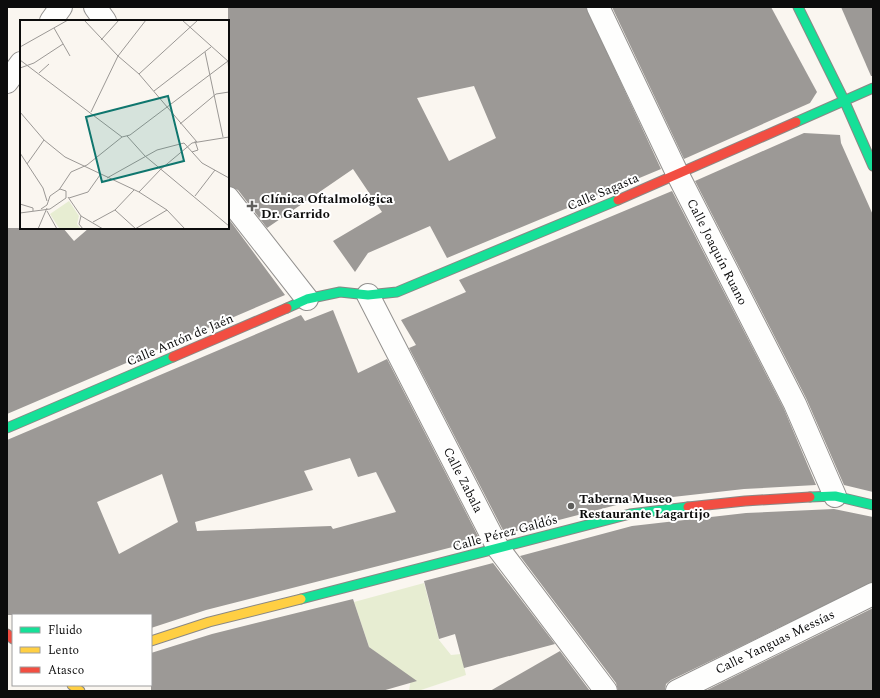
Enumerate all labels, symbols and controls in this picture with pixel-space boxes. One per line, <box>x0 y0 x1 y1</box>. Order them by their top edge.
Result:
inset map <box>20 20 229 229</box>
street label: Calle Sagasta <box>564 168 643 216</box>
place label: Clínica Oftalmológica Dr. Garrido <box>261 189 393 224</box>
street label: Calle Joaquín Ruano <box>681 195 753 309</box>
marker: Clínica Oftalmológica Dr. Garrido <box>246 200 258 212</box>
street label: Calle Antón de Jaén <box>123 308 237 372</box>
street label: Calle Zabala <box>438 444 488 517</box>
place label: Taberna Museo Restaurante Lagartijo <box>579 489 710 524</box>
marker: Taberna Museo Restaurante Lagartijo <box>566 501 576 511</box>
street label: Calle Pérez Galdós <box>450 509 560 557</box>
street label: Calle Yanguas Messías <box>712 604 838 680</box>
legend <box>12 614 152 686</box>
text: Fluido <box>48 621 82 640</box>
text: Lento <box>48 641 79 660</box>
text: Atasco <box>48 661 84 680</box>

